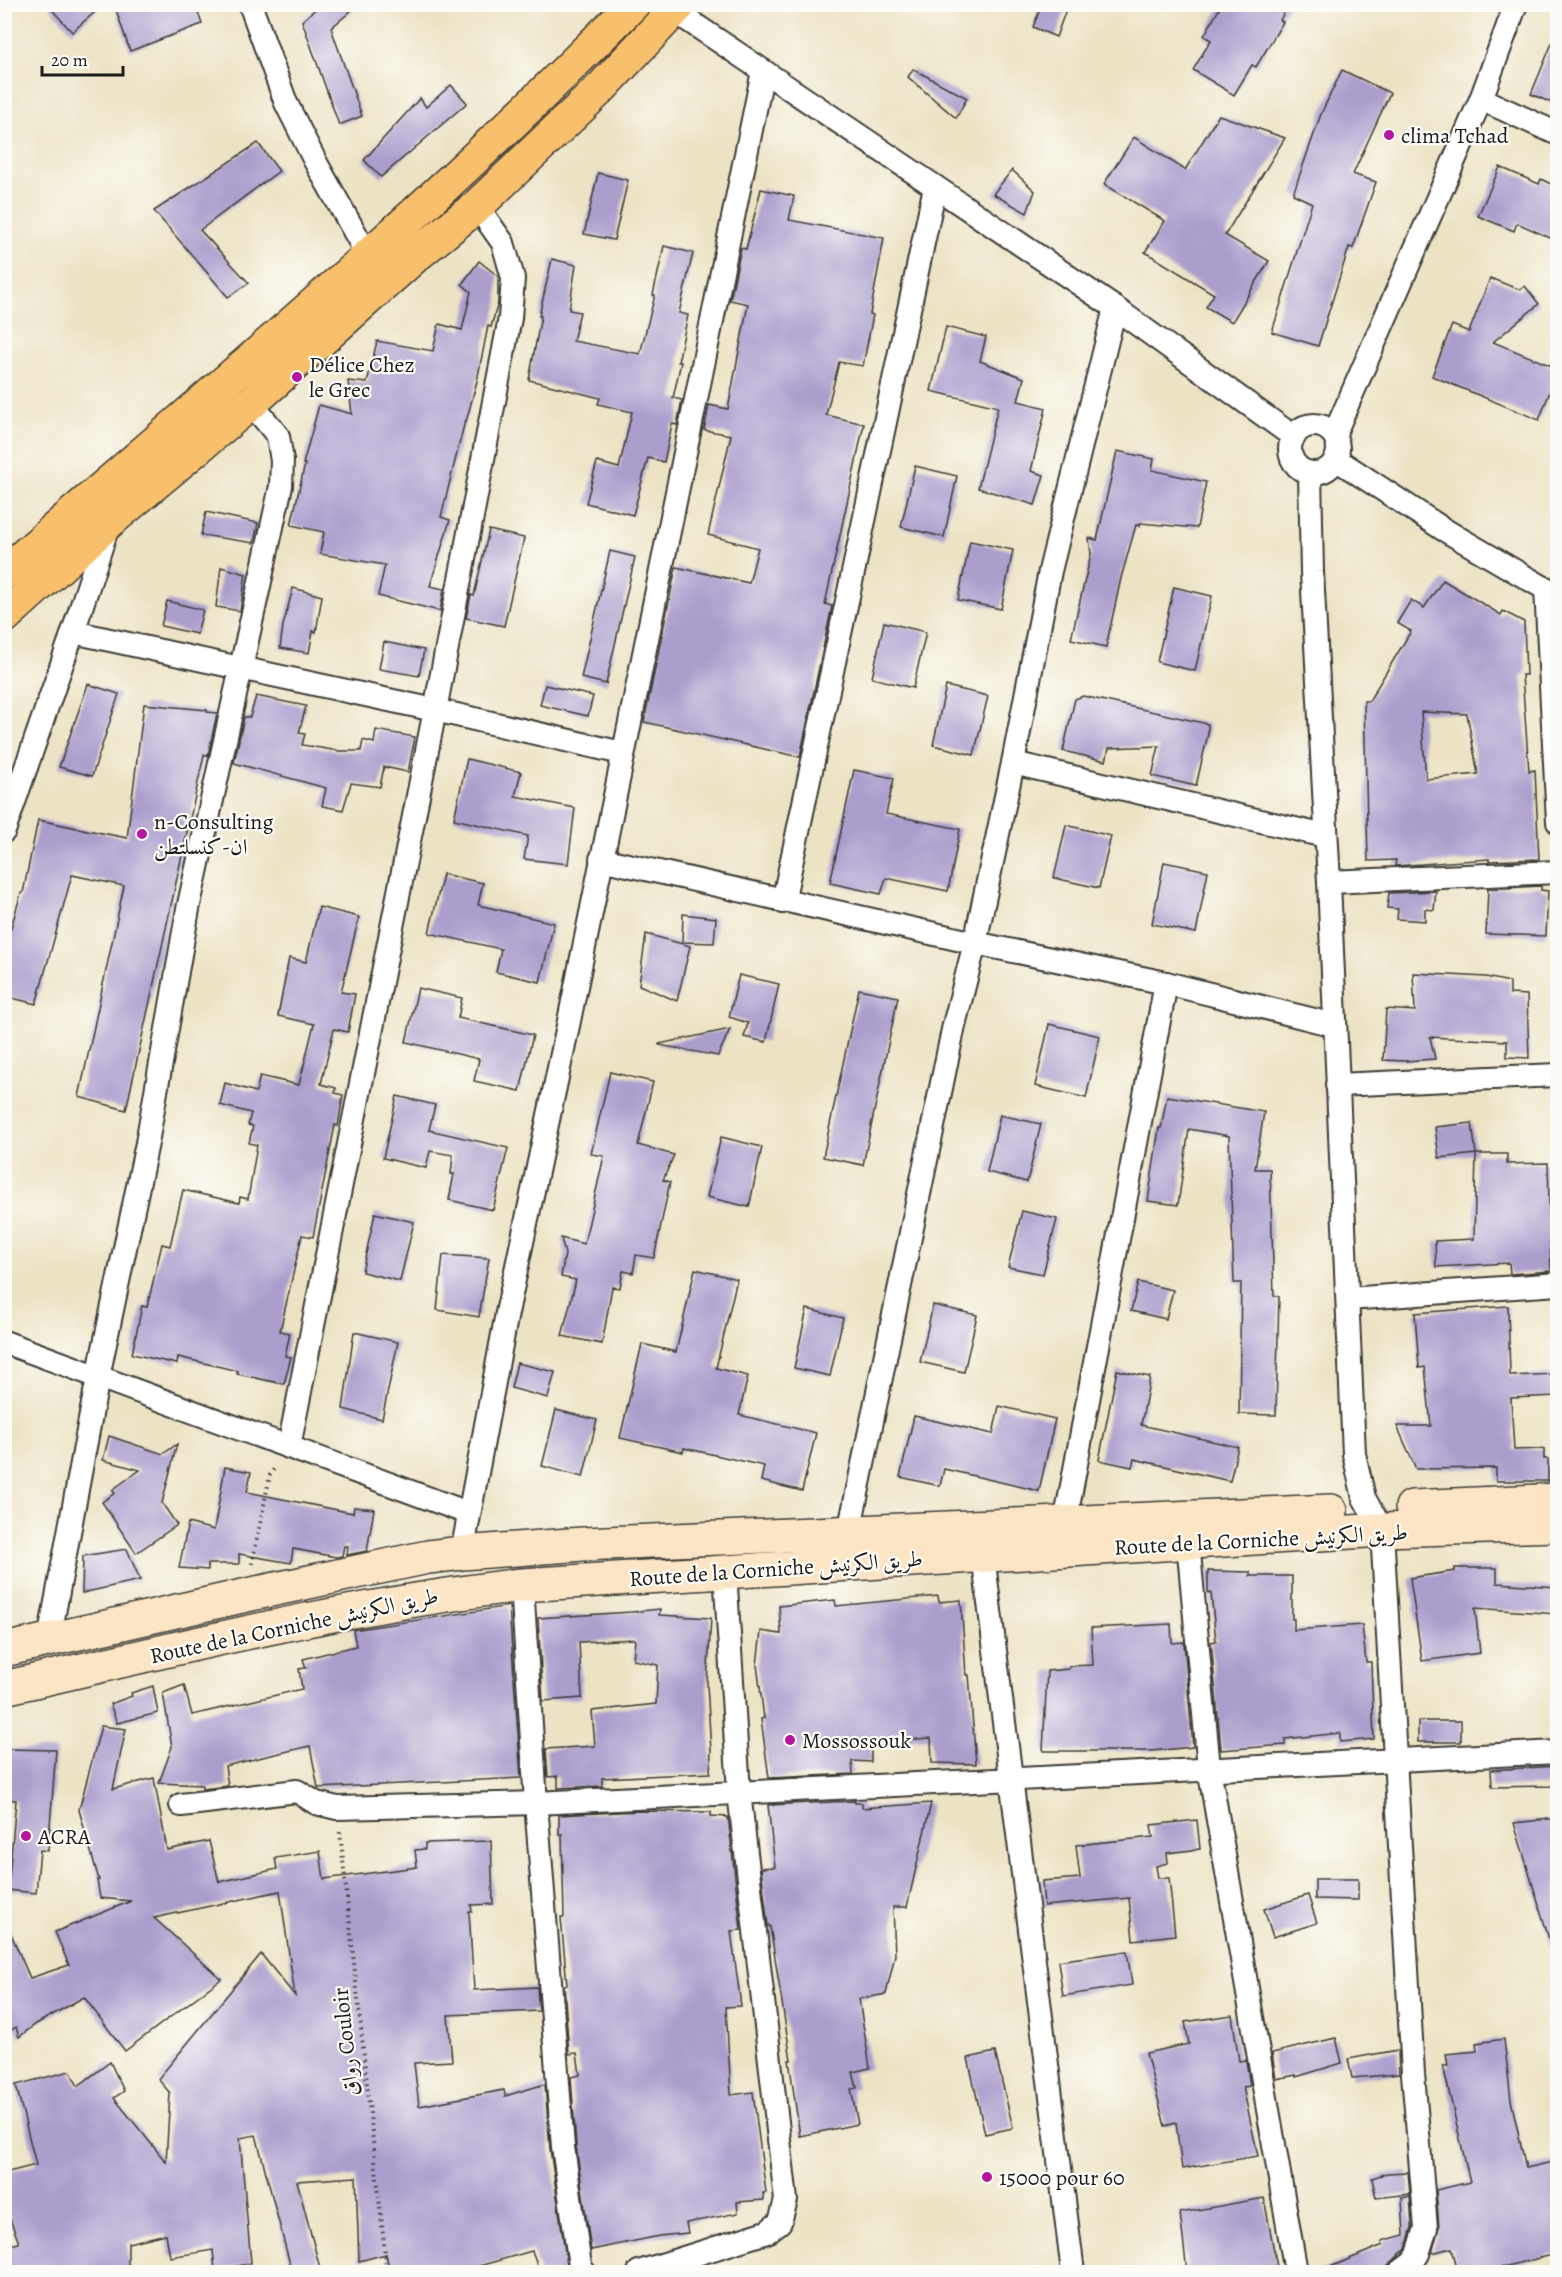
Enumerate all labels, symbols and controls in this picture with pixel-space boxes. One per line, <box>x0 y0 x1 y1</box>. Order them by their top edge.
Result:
scale bar <box>42 39 123 77</box>
text: 20 m <box>51 48 88 72</box>
place label: clima Tchad <box>1401 121 1509 151</box>
marker: clima Tchad <box>1382 128 1396 142</box>
place label: Délice Chez le Grec <box>309 350 415 405</box>
marker: Délice Chez le Grec <box>290 370 304 384</box>
place label: n-Consulting ان-كنسلتطن <box>154 807 273 862</box>
marker: n-Consulting ان-كنسلتطن <box>135 827 149 841</box>
street label: Route de la Corniche طريق الكرنيش <box>1113 1517 1409 1563</box>
street label: Route de la Corniche طريق الكرنيش <box>628 1544 924 1594</box>
street label: Route de la Corniche طريق الكرنيش <box>147 1581 441 1671</box>
place label: Mossossouk <box>802 1726 911 1756</box>
marker: Mossossouk <box>783 1733 797 1747</box>
place label: ACRA <box>37 1822 92 1852</box>
marker: ACRA <box>19 1829 33 1843</box>
street label: رواق Couloir <box>325 1986 367 2098</box>
place label: 15000 pour 60 <box>999 2163 1125 2193</box>
marker: 15000 pour 60 <box>980 2170 994 2184</box>

